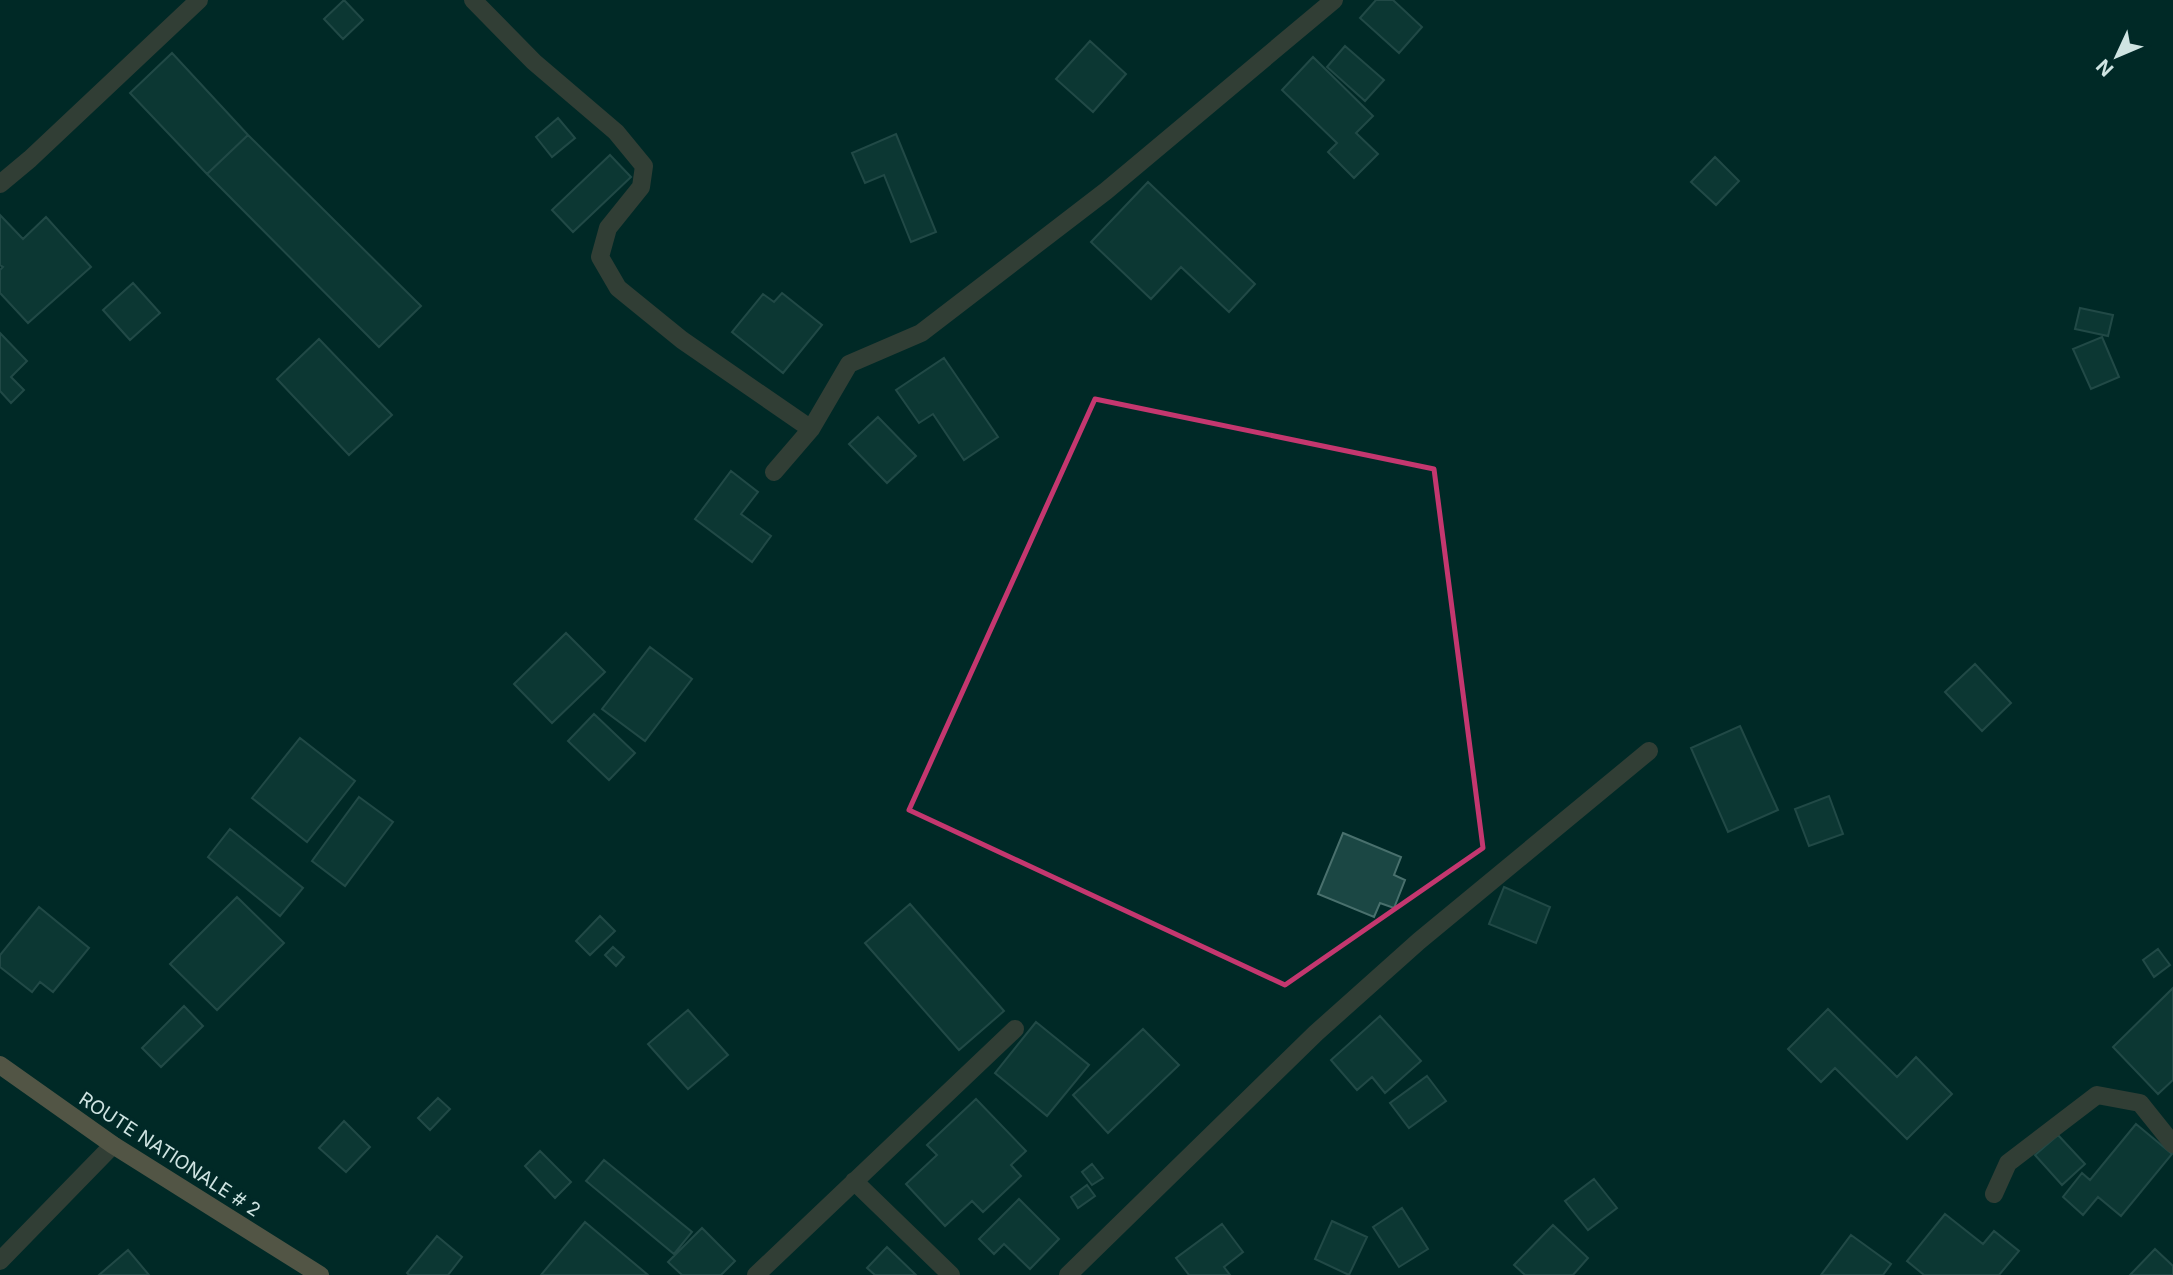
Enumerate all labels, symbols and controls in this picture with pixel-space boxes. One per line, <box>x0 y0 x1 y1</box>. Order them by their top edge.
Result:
north arrow <box>2082 21 2152 91</box>
text: N <box>2092 54 2118 81</box>
street label: ROUTE NATIONALE # 2 <box>75 1087 265 1222</box>

